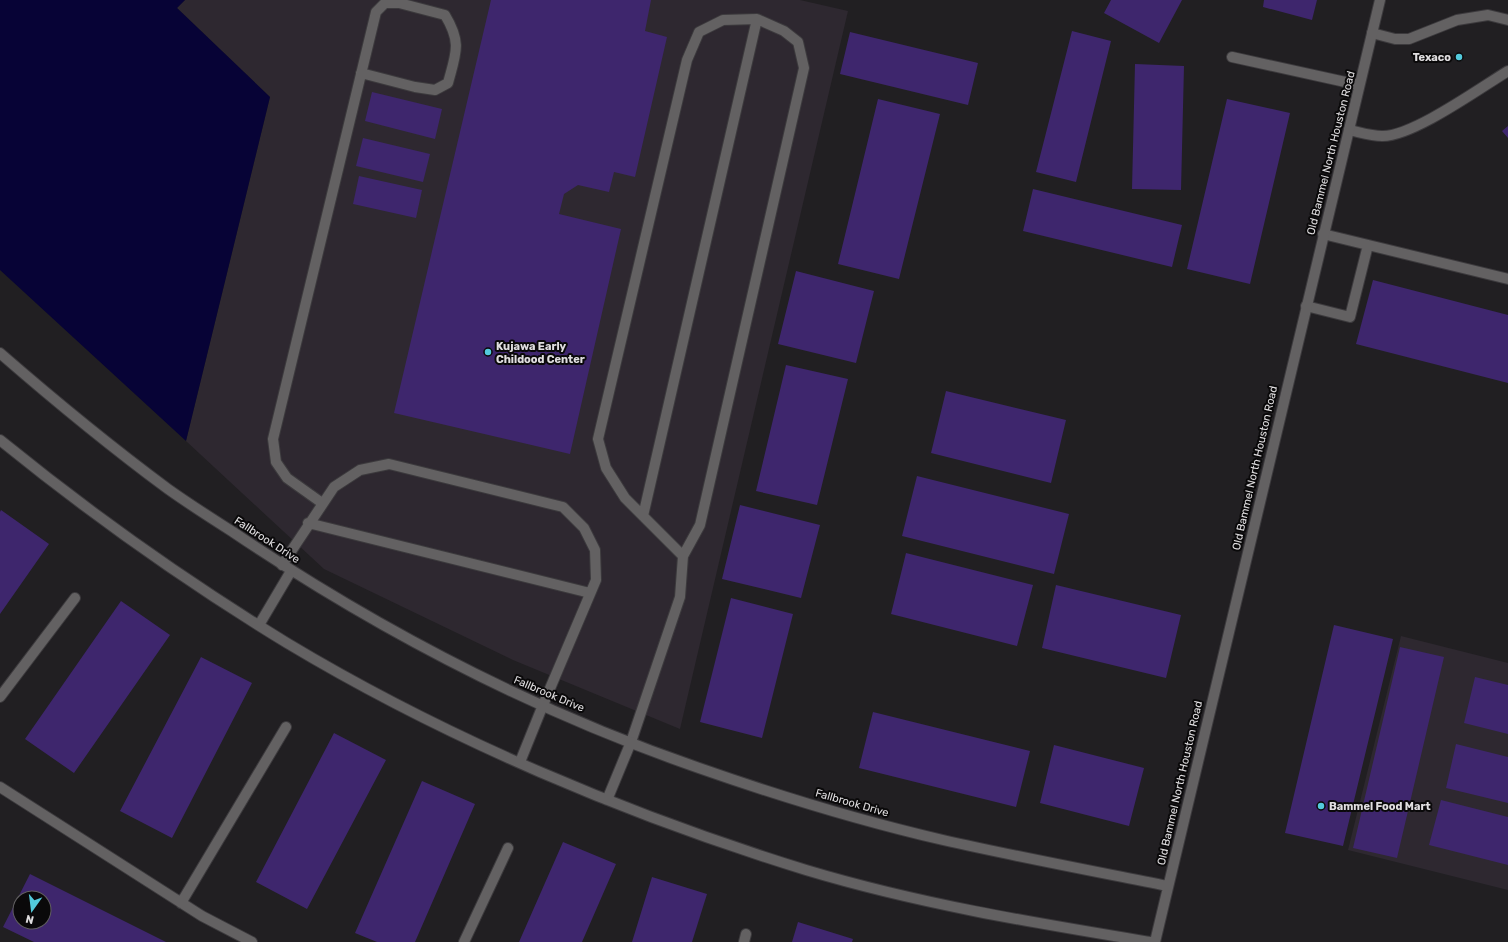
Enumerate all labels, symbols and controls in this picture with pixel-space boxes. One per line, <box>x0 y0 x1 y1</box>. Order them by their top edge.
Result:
place label: Texaco <box>1413 51 1451 64</box>
marker: Texaco <box>1454 52 1464 62</box>
street label: Old Bammel North Houston Road <box>1304 70 1358 236</box>
place label: Kujawa Early Childood Center <box>496 340 585 366</box>
marker: Kujawa Early Childood Center <box>483 347 493 357</box>
street label: Old Bammel North Houston Road <box>1230 385 1280 551</box>
street label: Fallbrook Drive <box>232 514 302 566</box>
street label: Fallbrook Drive <box>512 673 586 715</box>
street label: Old Bammel North Houston Road <box>1155 700 1205 866</box>
street label: Fallbrook Drive <box>814 786 890 820</box>
place label: Bammel Food Mart <box>1329 800 1431 813</box>
marker: Bammel Food Mart <box>1316 801 1326 811</box>
north arrow <box>12 890 52 930</box>
text: N <box>24 912 35 926</box>

